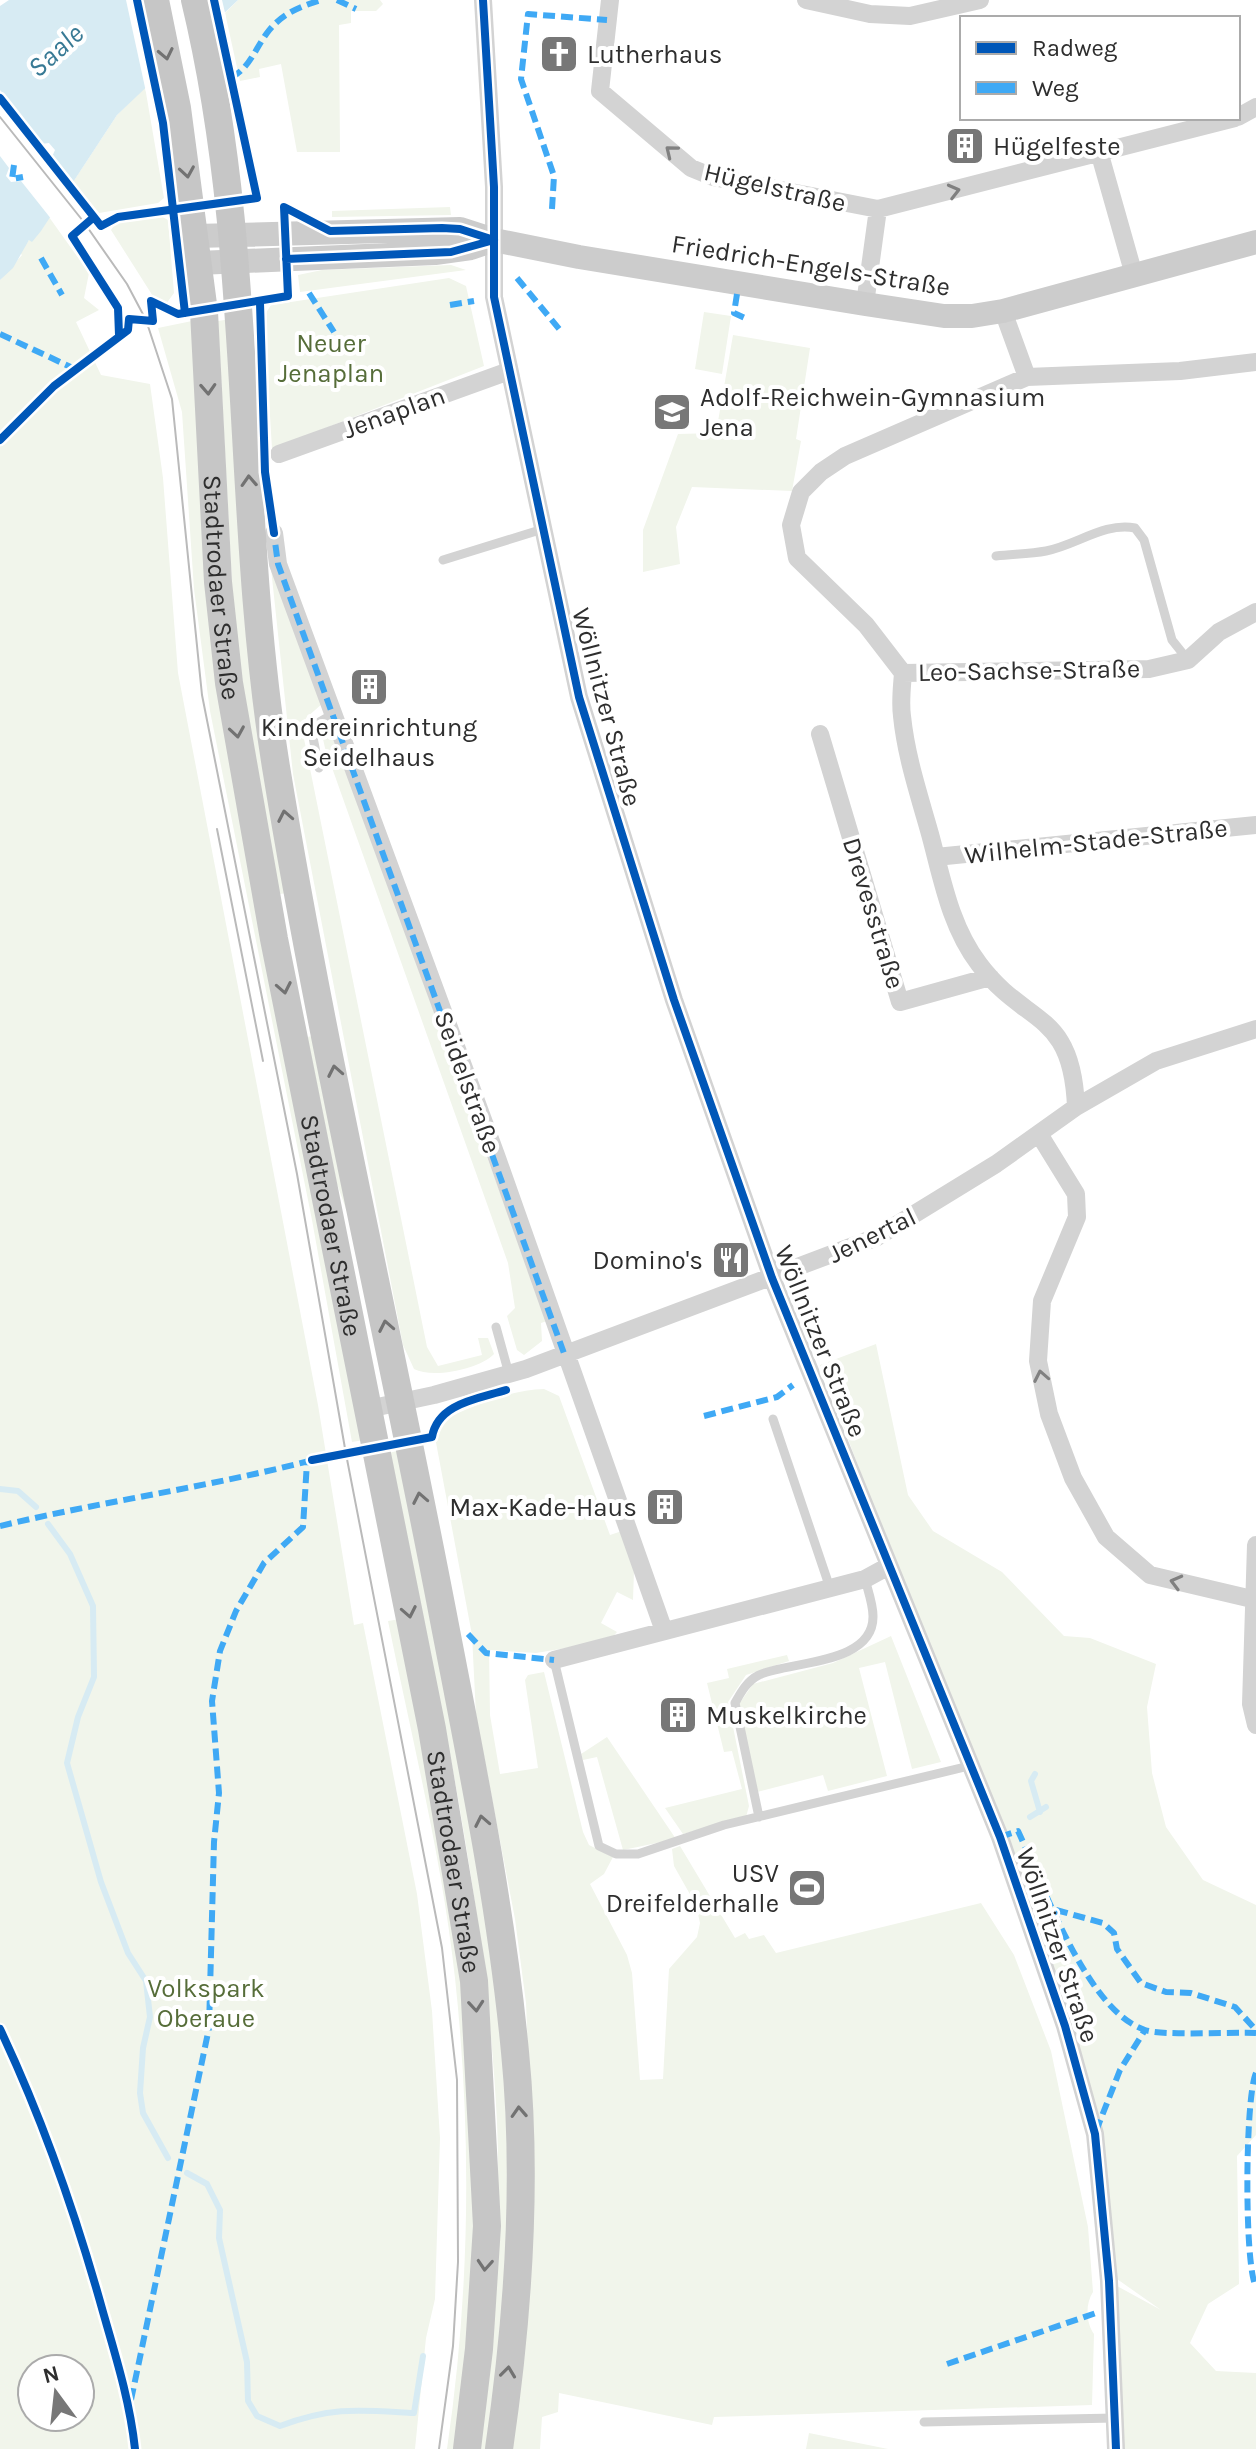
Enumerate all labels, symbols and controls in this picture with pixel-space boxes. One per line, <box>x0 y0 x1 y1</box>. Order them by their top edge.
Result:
legend <box>960 16 1240 120</box>
water label: Saale <box>21 17 90 84</box>
church icon: Lutherhaus <box>538 33 580 75</box>
text: Radweg <box>1032 34 1118 62</box>
place label: Lutherhaus <box>587 39 723 70</box>
one-way arrow <box>157 47 174 60</box>
text: Weg <box>1032 74 1079 102</box>
building icon: Hügelfeste <box>944 125 986 167</box>
place label: Hügelfeste <box>993 131 1120 162</box>
one-way arrow <box>665 147 680 161</box>
street label: Hügelstraße <box>701 156 849 219</box>
one-way arrow <box>178 165 195 179</box>
one-way arrow <box>946 183 960 200</box>
street label: Friedrich-Engels-Straße <box>669 228 952 303</box>
park label: Neuer Jenaplan <box>278 328 384 389</box>
street label: Jenaplan <box>339 380 449 445</box>
place label: Adolf-Reichwein-Gymnasium Jena <box>700 382 1045 443</box>
one-way arrow <box>200 383 217 396</box>
school or university icon: Adolf-Reichwein-Gymnasium Jena <box>651 391 693 433</box>
street label: Stadtrodaer Straße <box>196 474 247 702</box>
one-way arrow <box>241 474 258 487</box>
street label: Wöllnitzer Straße <box>565 605 648 810</box>
street label: Leo-Sachse-Straße <box>918 653 1141 688</box>
building icon: Kindereinrichtung Seidelhaus <box>348 666 390 708</box>
place label: Kindereinrichtung Seidelhaus <box>261 712 477 773</box>
one-way arrow <box>228 725 245 739</box>
one-way arrow <box>277 810 294 823</box>
street label: Wilhelm-Stade-Straße <box>963 812 1229 871</box>
street label: Drevesstraße <box>836 834 911 992</box>
one-way arrow <box>275 980 292 994</box>
street label: Seidelstraße <box>427 1007 508 1158</box>
one-way arrow <box>327 1064 344 1078</box>
street label: Stadtrodaer Straße <box>293 1112 368 1339</box>
street label: Jenertal <box>823 1201 921 1270</box>
restaurant icon: Domino's <box>710 1239 752 1281</box>
street label: Wöllnitzer Straße <box>768 1241 873 1442</box>
place label: Domino's <box>592 1245 703 1276</box>
one-way arrow <box>378 1320 395 1333</box>
one-way arrow <box>1033 1370 1050 1384</box>
building icon: Max-Kade-Haus <box>644 1486 686 1528</box>
one-way arrow <box>413 1491 430 1505</box>
place label: Max-Kade-Haus <box>449 1492 637 1523</box>
one-way arrow <box>1170 1574 1184 1591</box>
one-way arrow <box>400 1604 417 1618</box>
building icon: Muskelkirche <box>657 1694 699 1736</box>
place label: Muskelkirche <box>706 1700 867 1731</box>
street label: Stadtrodaer Straße <box>420 1748 487 1976</box>
one-way arrow <box>475 1814 492 1827</box>
street label: Wöllnitzer Straße <box>1010 1844 1105 2047</box>
place label: USV Dreifelderhalle <box>606 1858 779 1919</box>
sports icon: USV Dreifelderhalle <box>786 1867 828 1909</box>
park label: Volkspark Oberaue <box>147 1973 265 2034</box>
one-way arrow <box>467 2000 484 2013</box>
one-way arrow <box>511 2105 528 2118</box>
one-way arrow <box>477 2259 494 2272</box>
north arrow <box>16 2353 96 2433</box>
text: N <box>40 2360 62 2389</box>
one-way arrow <box>499 2365 516 2378</box>

